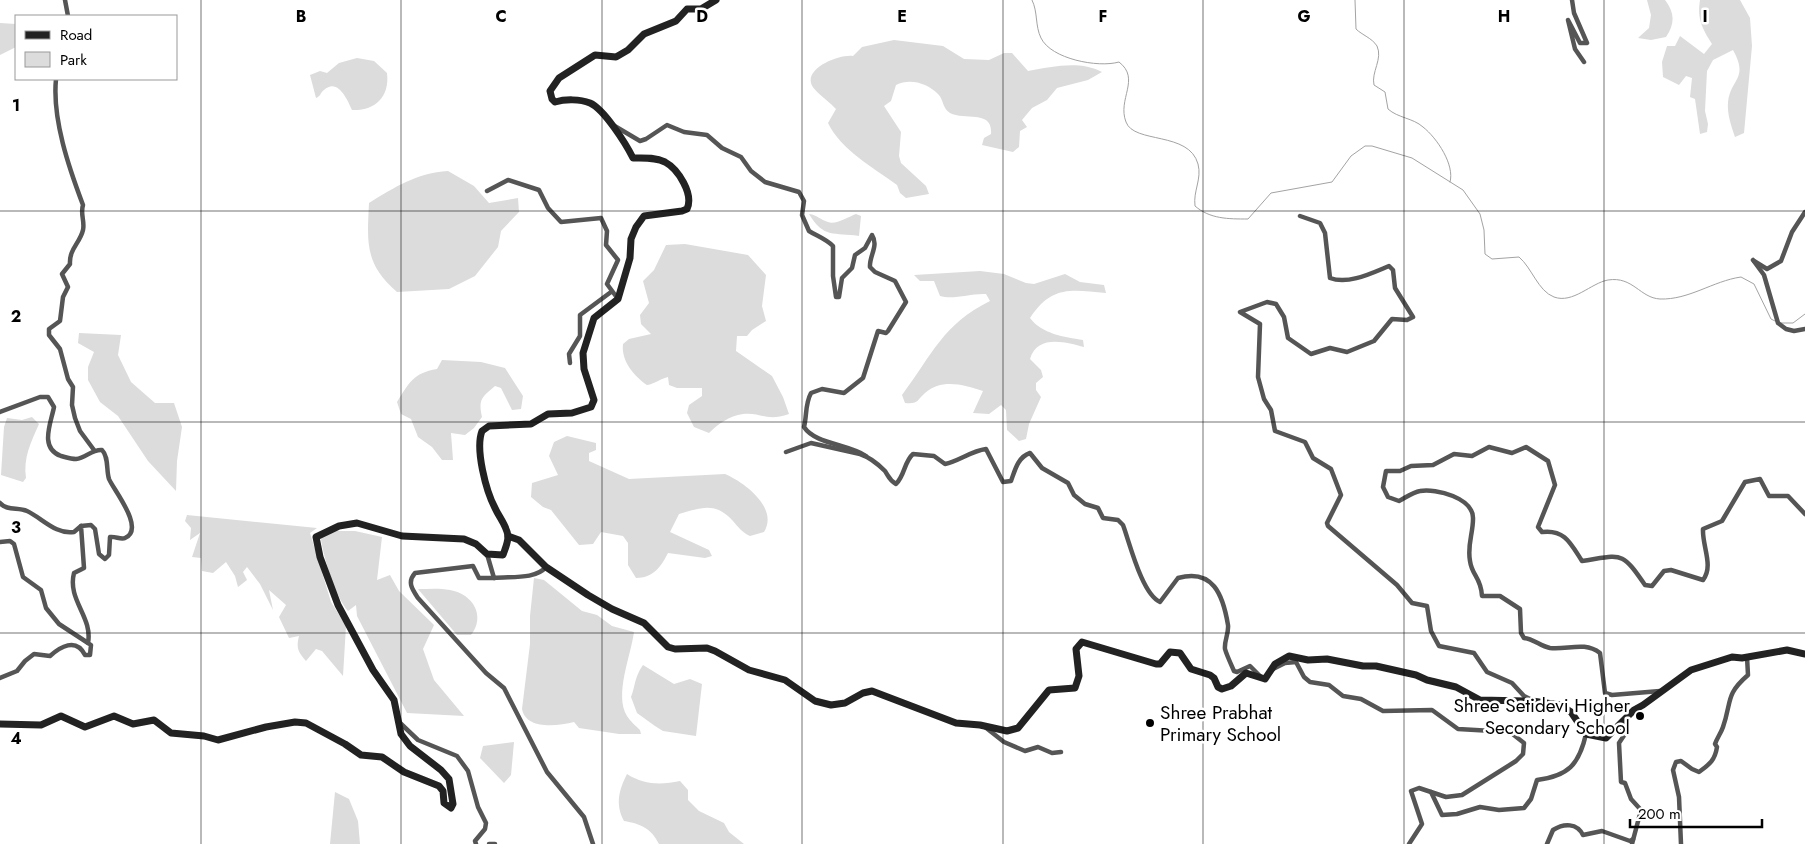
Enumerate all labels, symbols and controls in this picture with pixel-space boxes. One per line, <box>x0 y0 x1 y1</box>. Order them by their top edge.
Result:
text: B <box>296 5 306 28</box>
text: C <box>495 5 507 28</box>
text: D <box>696 5 708 28</box>
text: E <box>897 5 907 28</box>
text: F <box>1099 5 1107 28</box>
text: G <box>1297 5 1311 28</box>
text: H <box>1498 5 1510 28</box>
text: I <box>1702 5 1708 28</box>
legend <box>15 15 178 80</box>
text: Road <box>60 24 92 46</box>
text: Park <box>60 49 87 71</box>
text: 1 <box>12 94 20 117</box>
text: 2 <box>11 305 21 328</box>
text: 3 <box>11 516 21 539</box>
place label: Shree Setidevi Higher Secondary School <box>1453 692 1630 741</box>
place label: Shree Prabhat Primary School <box>1160 699 1281 748</box>
marker: Shree Setidevi Higher Secondary School <box>1634 710 1646 722</box>
marker: Shree Prabhat Primary School <box>1144 717 1156 729</box>
text: 4 <box>10 727 22 750</box>
scale bar <box>1630 796 1762 828</box>
text: 200 m <box>1638 803 1681 825</box>

